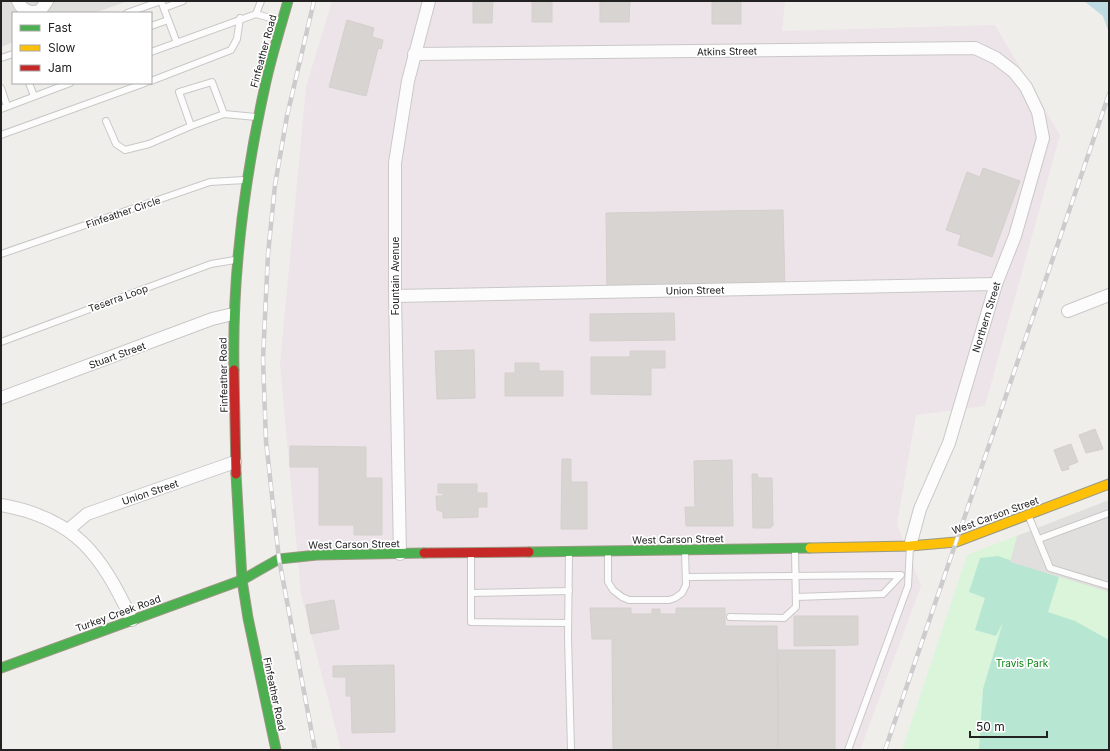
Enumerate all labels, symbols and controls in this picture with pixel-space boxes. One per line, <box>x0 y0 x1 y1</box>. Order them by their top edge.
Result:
legend <box>12 12 152 84</box>
street label: Finfeather Road <box>248 13 278 89</box>
text: Fast <box>48 20 72 35</box>
text: Slow <box>48 40 76 55</box>
street label: Atkins Street <box>697 44 758 58</box>
text: Jam <box>48 60 72 75</box>
street label: Finfeather Circle <box>84 194 162 230</box>
street label: Fountain Avenue <box>389 237 401 315</box>
street label: Northern Street <box>970 279 1003 354</box>
street label: Teserra Loop <box>87 282 149 314</box>
street label: Union Street <box>666 283 725 297</box>
street label: Finfeather Road <box>216 337 230 413</box>
street label: Stuart Street <box>87 339 148 371</box>
street label: Union Street <box>120 477 180 507</box>
street label: West Carson Street <box>950 493 1041 536</box>
street label: West Carson Street <box>632 532 725 546</box>
street label: West Carson Street <box>308 537 401 551</box>
street label: Turkey Creek Road <box>74 592 162 634</box>
street label: Finfeather Road <box>261 656 289 732</box>
park label: Travis Park <box>996 657 1049 669</box>
scale bar <box>970 713 1047 739</box>
text: 50 m <box>976 719 1005 734</box>

